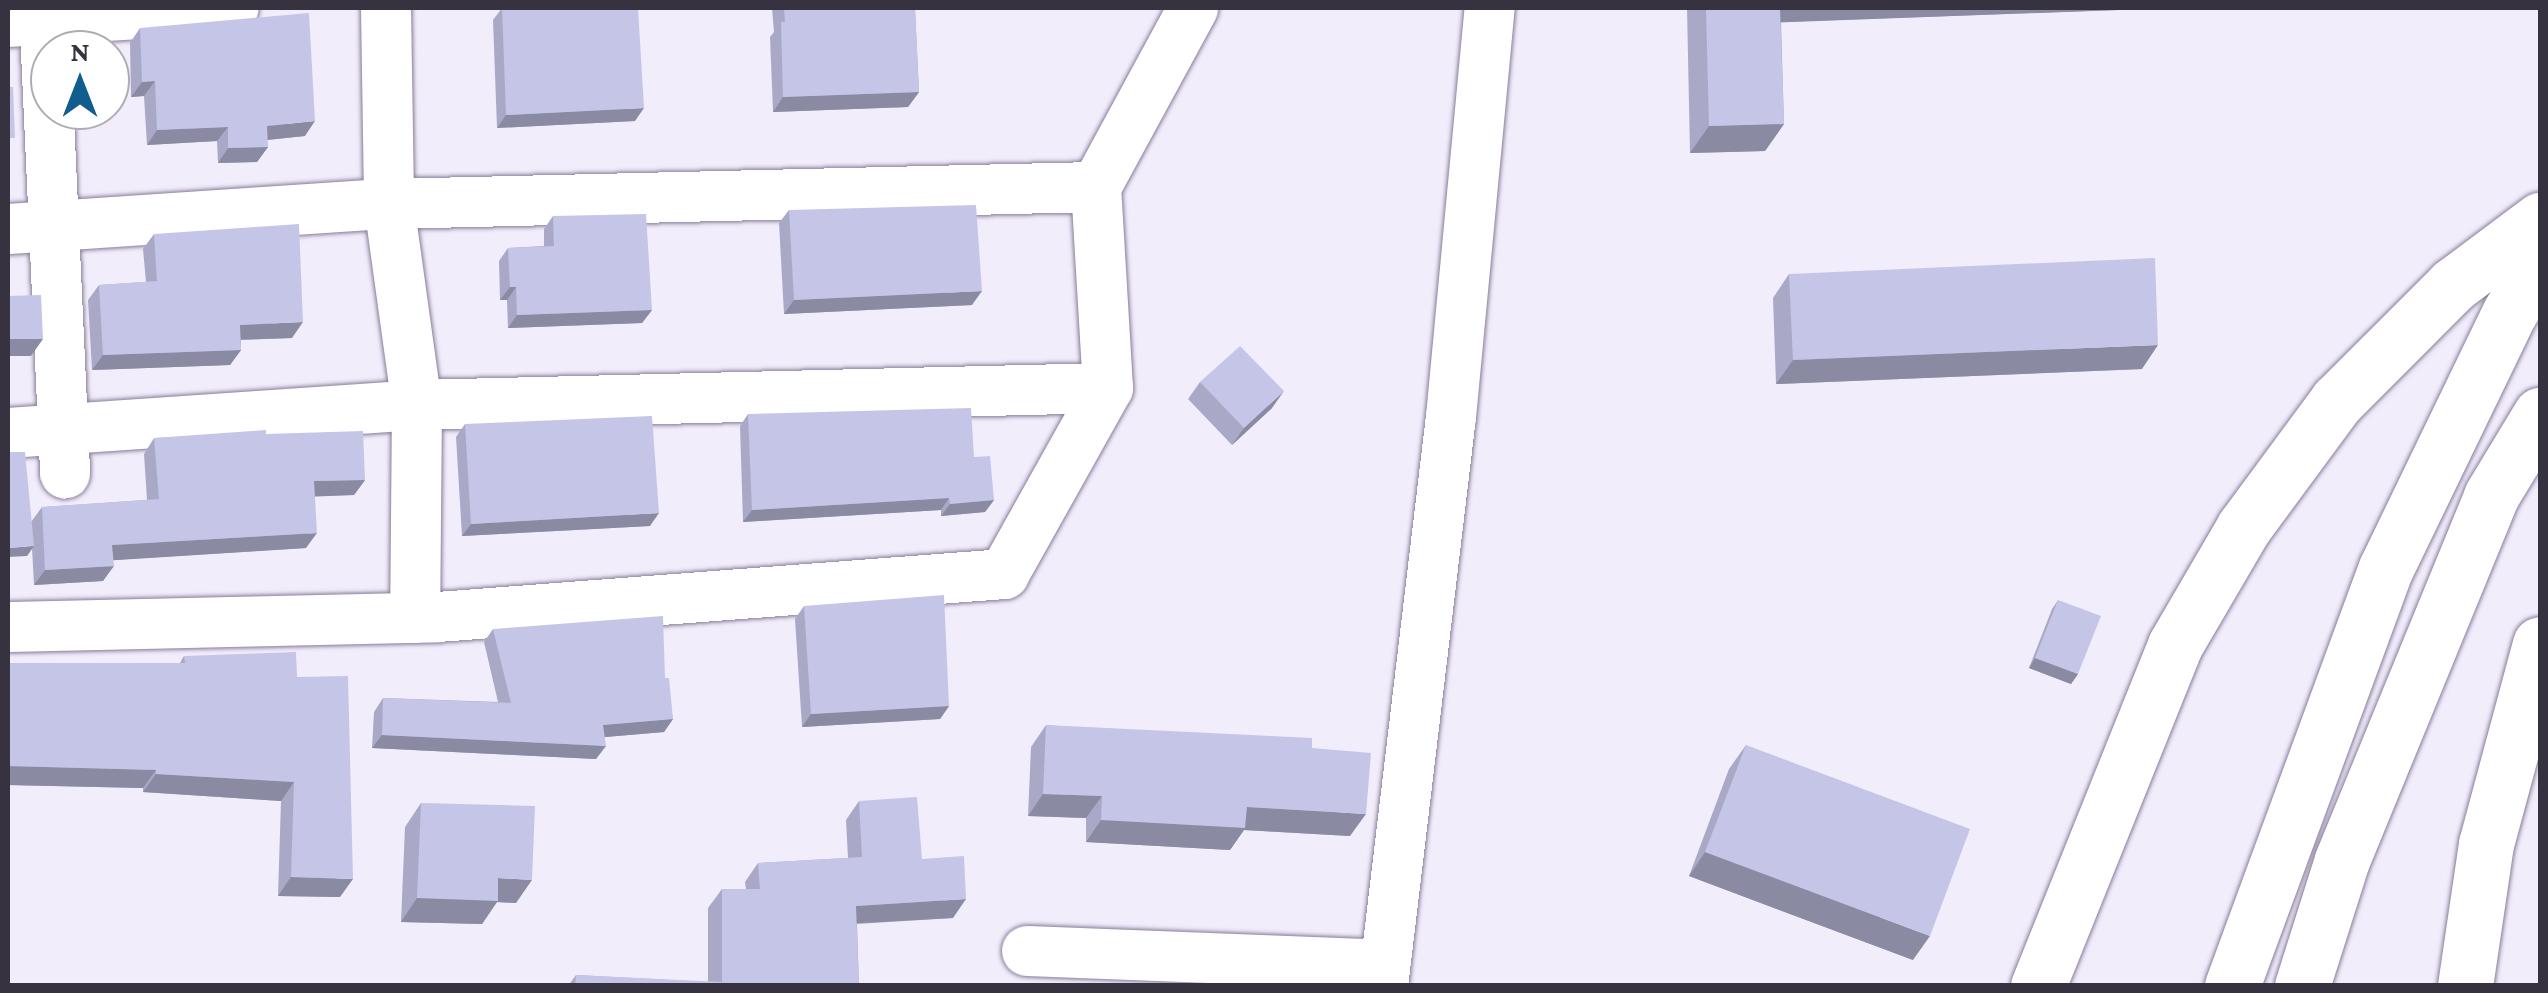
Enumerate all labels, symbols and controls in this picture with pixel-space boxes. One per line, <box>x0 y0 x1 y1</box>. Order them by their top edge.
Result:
north arrow <box>30 30 130 130</box>
text: N <box>70 36 90 67</box>

